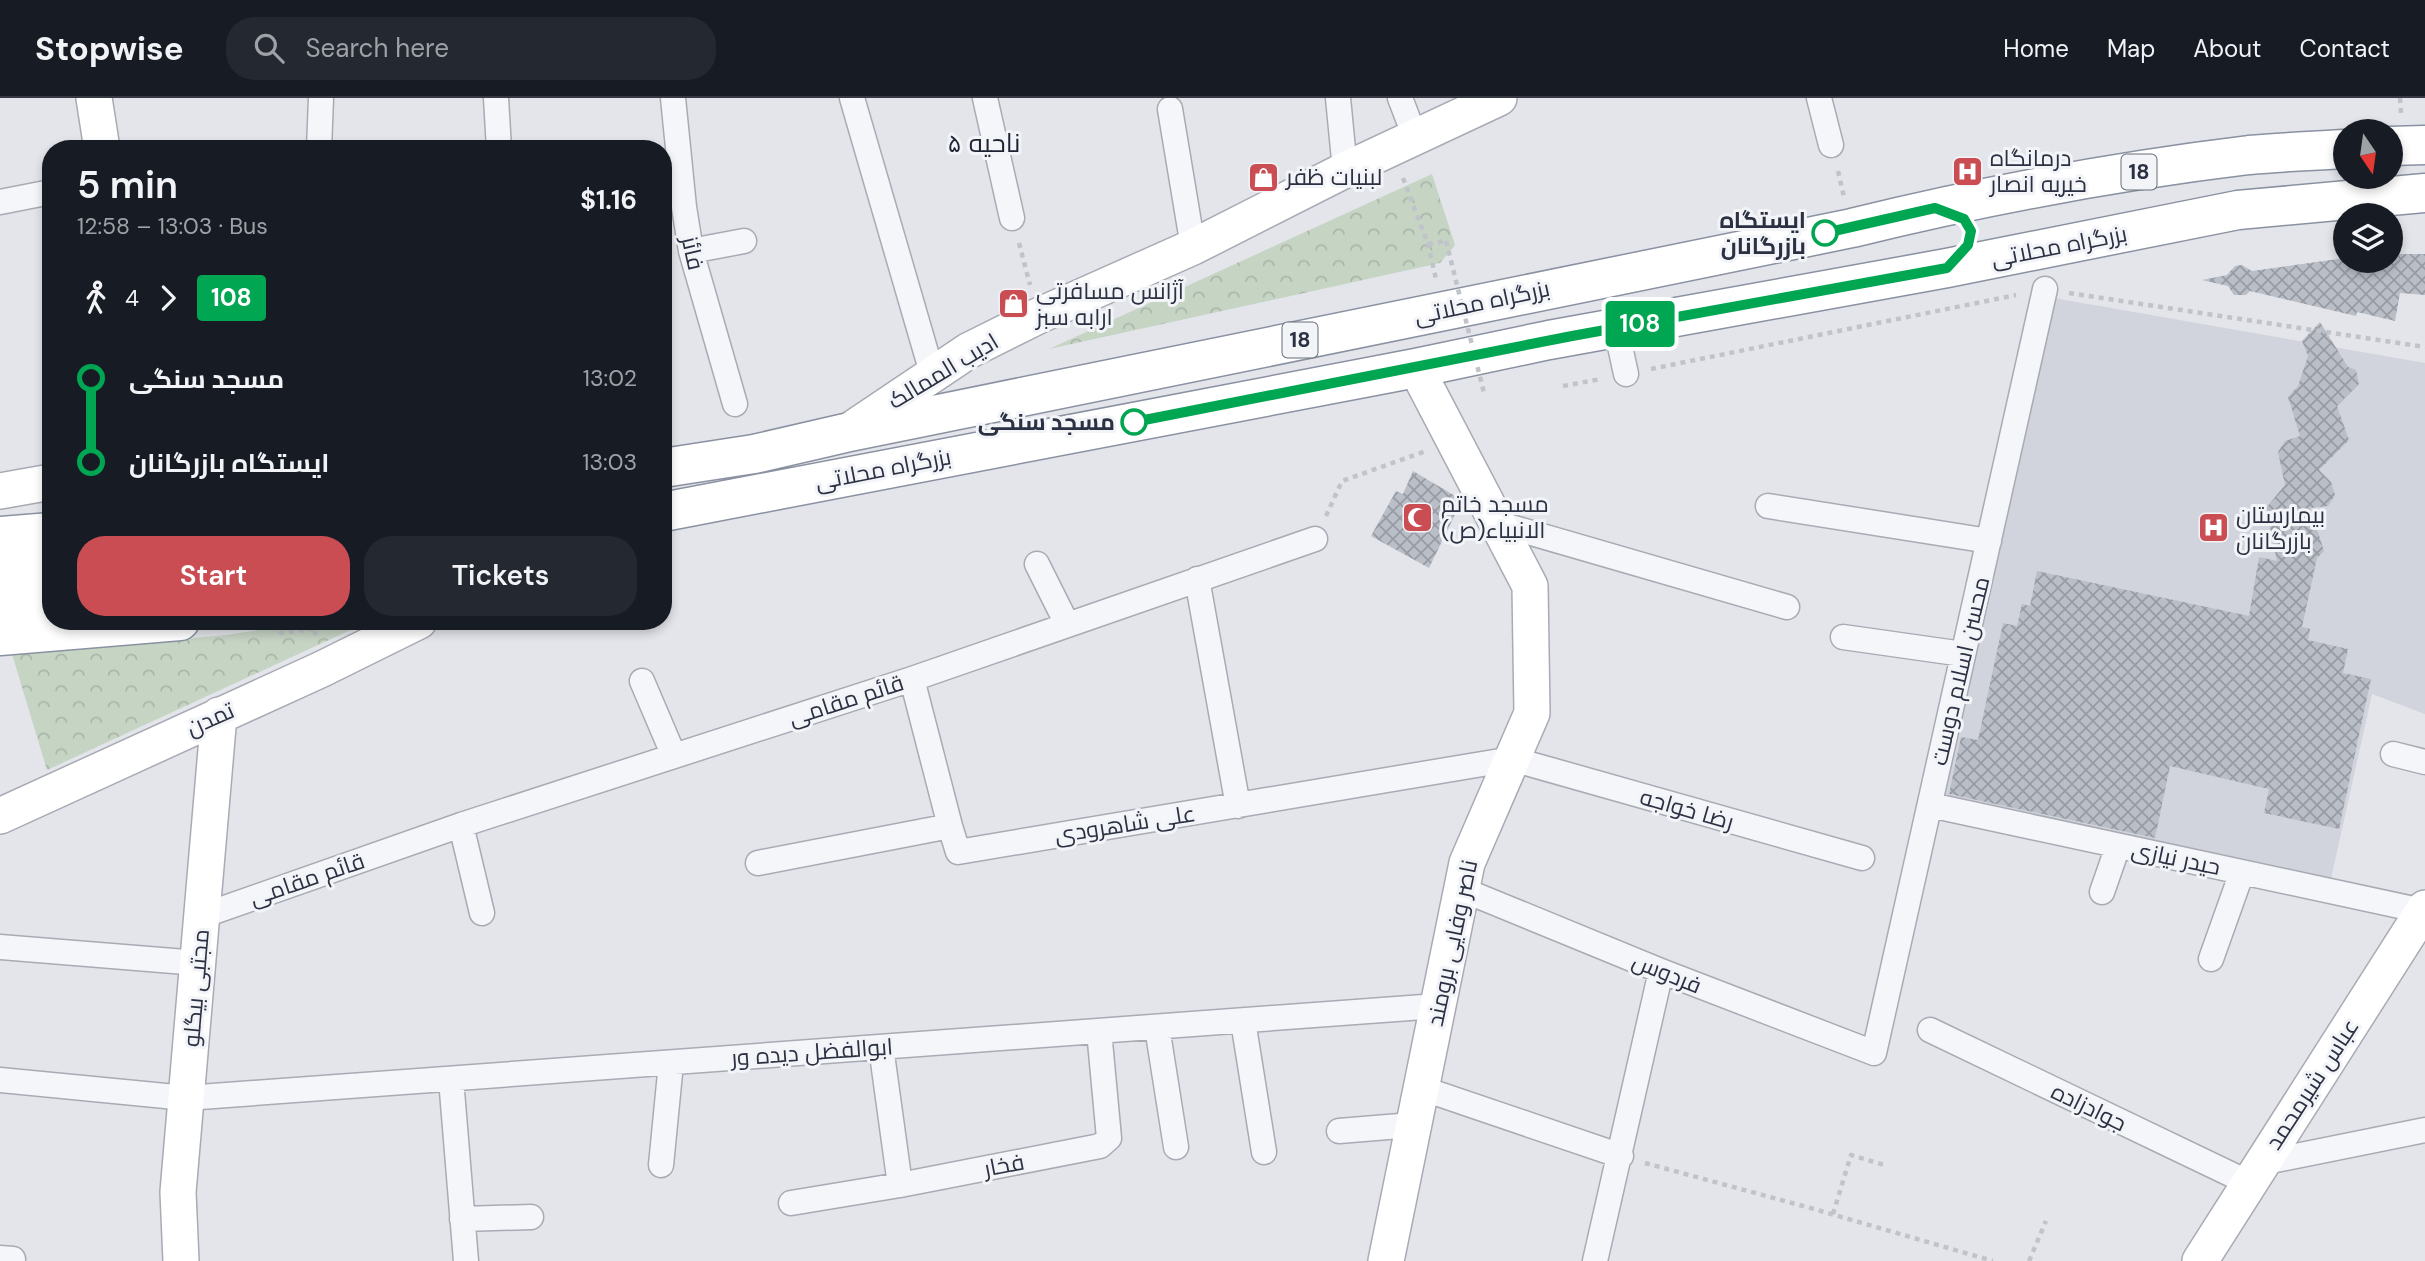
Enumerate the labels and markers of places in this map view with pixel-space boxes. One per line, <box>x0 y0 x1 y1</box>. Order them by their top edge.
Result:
place label: درمانگاه خیریه انصار <box>1988 143 2087 199</box>
hospital icon: درمانگاه خیریه انصار <box>1950 154 1984 188</box>
shop icon: لبنیات ظفر <box>1246 160 1280 194</box>
place label: لبنیات ظفر <box>1284 162 1382 192</box>
place label: ایستگاه بازرگانان <box>1719 205 1806 261</box>
marker: ایستگاه بازرگانان <box>1812 220 1838 246</box>
place label: آژانس مسافرتی ارابه سبز <box>1034 276 1184 332</box>
shop icon: آژانس مسافرتی ارابه سبز <box>996 287 1030 321</box>
place label: مسجد سنگی <box>978 407 1115 437</box>
marker: مسجد سنگی <box>1121 409 1147 435</box>
place label: مسجد خاتم الانبیاء(ص) <box>1441 489 1549 545</box>
mosque icon: مسجد خاتم الانبیاء(ص) <box>1401 500 1435 534</box>
place label: بیمارستان بازرگانان <box>2236 500 2325 556</box>
hospital icon: بیمارستان بازرگانان <box>2196 511 2230 545</box>

